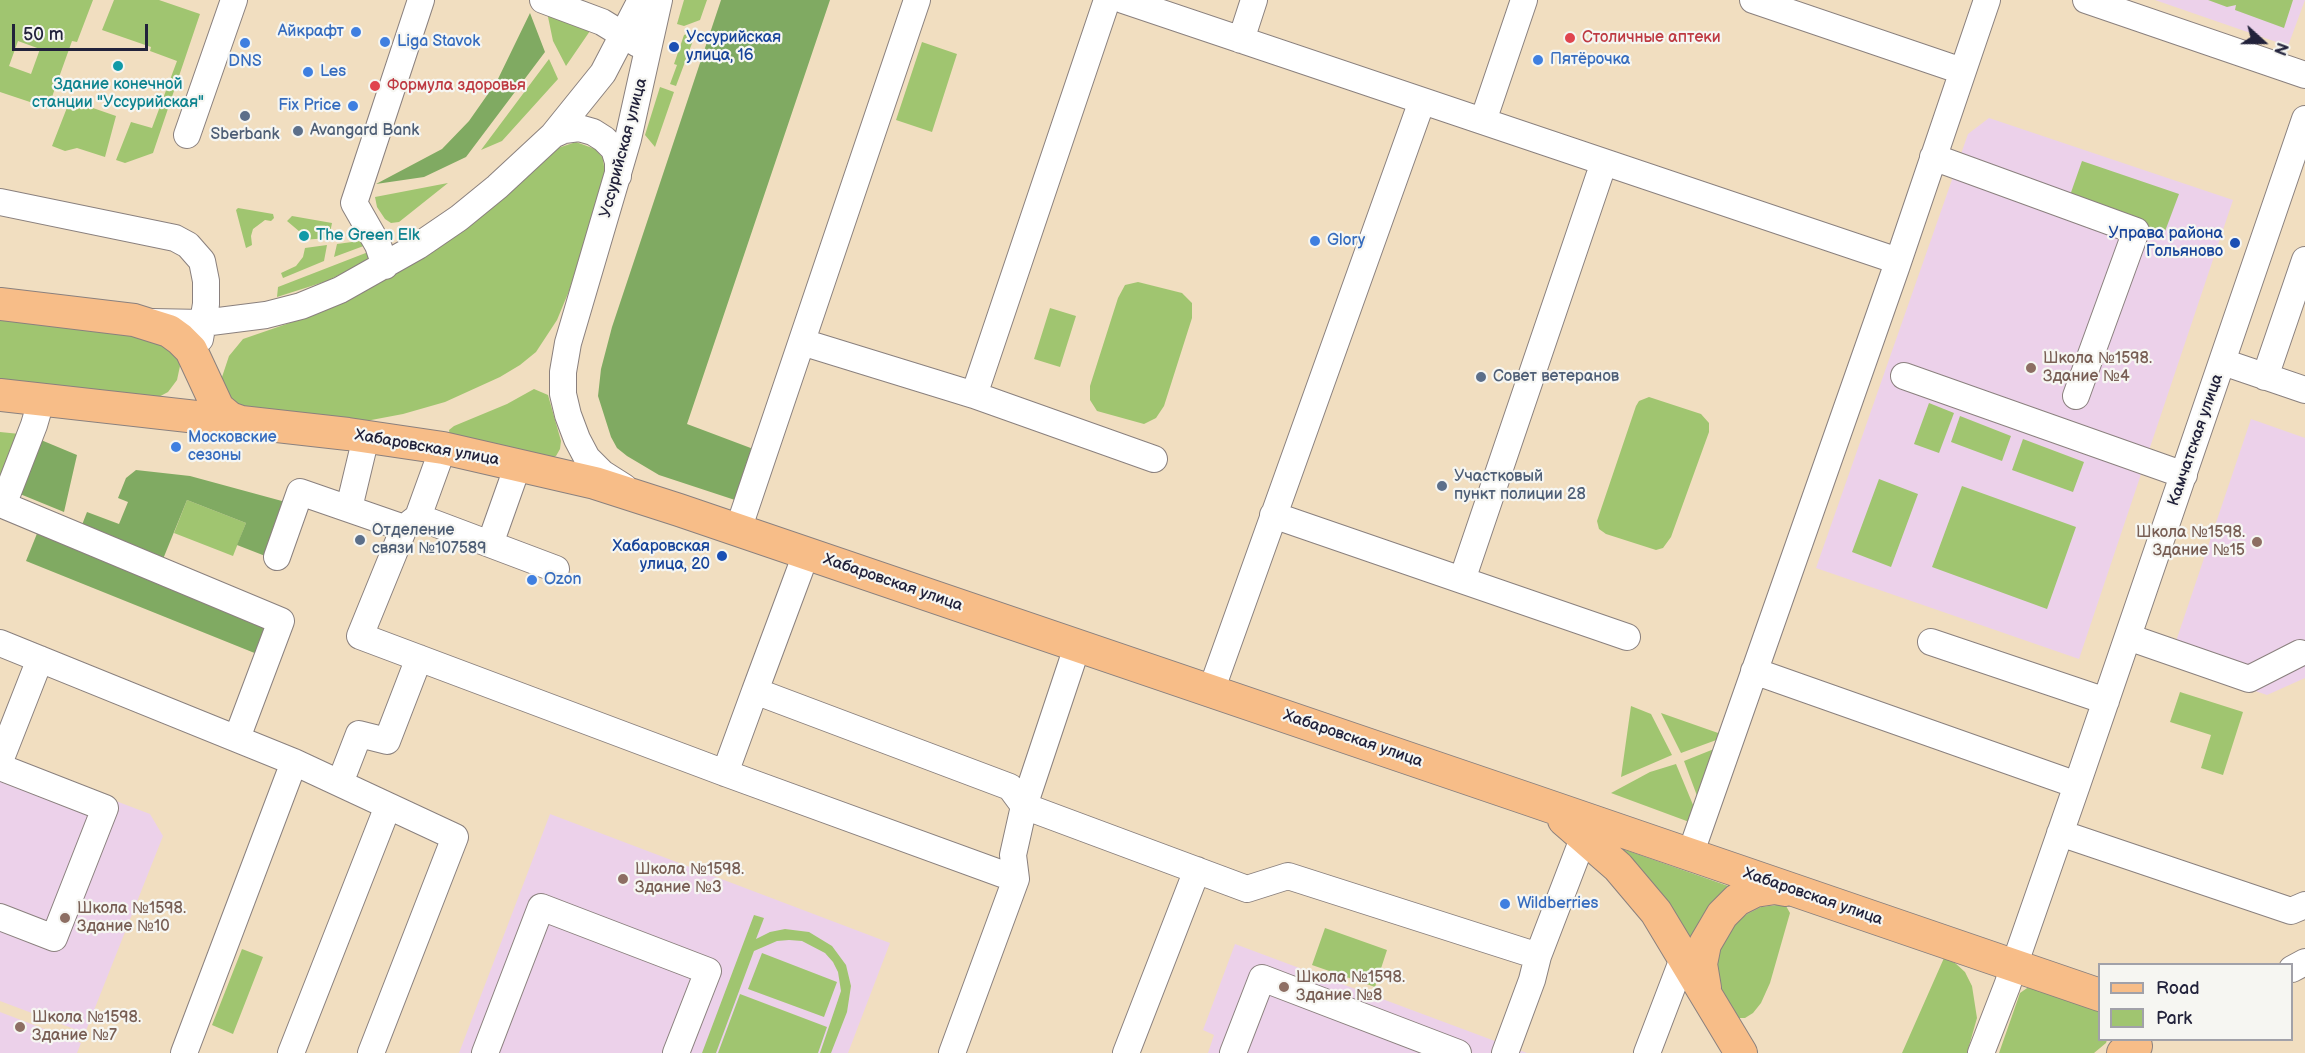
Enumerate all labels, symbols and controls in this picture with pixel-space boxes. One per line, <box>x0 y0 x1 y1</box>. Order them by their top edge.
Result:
scale bar <box>15 12 152 50</box>
north arrow <box>2233 12 2293 72</box>
place label: Айкрафт <box>278 22 344 42</box>
text: 50 m <box>23 24 64 45</box>
marker: Айкрафт <box>349 25 363 39</box>
place label: Уссурийская улица, 16 <box>686 28 781 66</box>
place label: Столичные аптеки <box>1582 28 1721 48</box>
marker: Столичные аптеки <box>1563 31 1577 45</box>
place label: Liga Stavok <box>397 32 480 52</box>
marker: Liga Stavok <box>378 35 392 49</box>
marker: DNS <box>238 36 252 50</box>
marker: Уссурийская улица, 16 <box>667 40 681 54</box>
text: N <box>2269 40 2291 58</box>
place label: Пятёрочка <box>1550 50 1630 70</box>
place label: DNS <box>228 52 262 72</box>
marker: Пятёрочка <box>1531 53 1545 67</box>
marker: Здание конечной станции "Уссурийская" <box>111 59 125 73</box>
place label: Les <box>320 62 346 82</box>
marker: Les <box>301 65 315 79</box>
place label: Здание конечной станции "Уссурийская" <box>32 75 204 113</box>
place label: Формула здоровья <box>387 76 526 96</box>
street label: Уссурийская улица <box>596 76 652 220</box>
marker: Формула здоровья <box>368 79 382 93</box>
place label: Fix Price <box>278 96 341 116</box>
marker: Fix Price <box>346 99 360 113</box>
marker: Sberbank <box>238 109 252 123</box>
place label: Avangard Bank <box>310 121 419 141</box>
marker: Avangard Bank <box>291 124 305 138</box>
place label: Sberbank <box>211 125 279 145</box>
place label: Управа района Гольяново <box>2108 224 2223 262</box>
place label: The Green Elk <box>316 226 420 246</box>
marker: The Green Elk <box>297 229 311 243</box>
place label: Glory <box>1327 231 1365 251</box>
marker: Glory <box>1308 234 1322 248</box>
marker: Управа района Гольяново <box>2228 236 2242 250</box>
place label: Школа №1598. Здание №4 <box>2043 349 2152 387</box>
marker: Школа №1598. Здание №4 <box>2024 361 2038 375</box>
place label: Совет ветеранов <box>1493 367 1619 387</box>
marker: Совет ветеранов <box>1474 370 1488 384</box>
street label: Камчатская улица <box>2164 372 2228 508</box>
street label: Хабаровская улица <box>353 426 501 470</box>
place label: Московские сезоны <box>188 428 277 466</box>
marker: Московские сезоны <box>169 440 183 454</box>
place label: Участковый пункт полиции 28 <box>1454 467 1586 505</box>
marker: Участковый пункт полиции 28 <box>1435 479 1449 493</box>
place label: Отделение связи №107589 <box>372 521 486 559</box>
place label: Школа №1598. Здание №15 <box>2136 523 2245 561</box>
marker: Отделение связи №107589 <box>353 533 367 547</box>
marker: Школа №1598. Здание №15 <box>2250 535 2264 549</box>
place label: Хабаровская улица, 20 <box>612 537 710 575</box>
marker: Хабаровская улица, 20 <box>715 549 729 563</box>
street label: Хабаровская улица <box>821 550 965 616</box>
place label: Ozon <box>544 570 582 590</box>
marker: Ozon <box>525 573 539 587</box>
street label: Хабаровская улица <box>1281 706 1425 772</box>
place label: Школа №1598. Здание №3 <box>635 860 744 898</box>
street label: Хабаровская улица <box>1741 864 1885 930</box>
marker: Школа №1598. Здание №3 <box>616 872 630 886</box>
place label: Wildberries <box>1517 894 1598 914</box>
marker: Wildberries <box>1498 897 1512 911</box>
place label: Школа №1598. Здание №10 <box>77 899 186 937</box>
marker: Школа №1598. Здание №10 <box>58 911 72 925</box>
legend <box>2098 963 2293 1041</box>
place label: Школа №1598. Здание №8 <box>1296 968 1405 1006</box>
text: Road <box>2156 978 2200 999</box>
marker: Школа №1598. Здание №8 <box>1277 980 1291 994</box>
place label: Школа №1598. Здание №7 <box>32 1008 141 1046</box>
text: Park <box>2156 1008 2192 1029</box>
marker: Школа №1598. Здание №7 <box>13 1020 27 1034</box>

